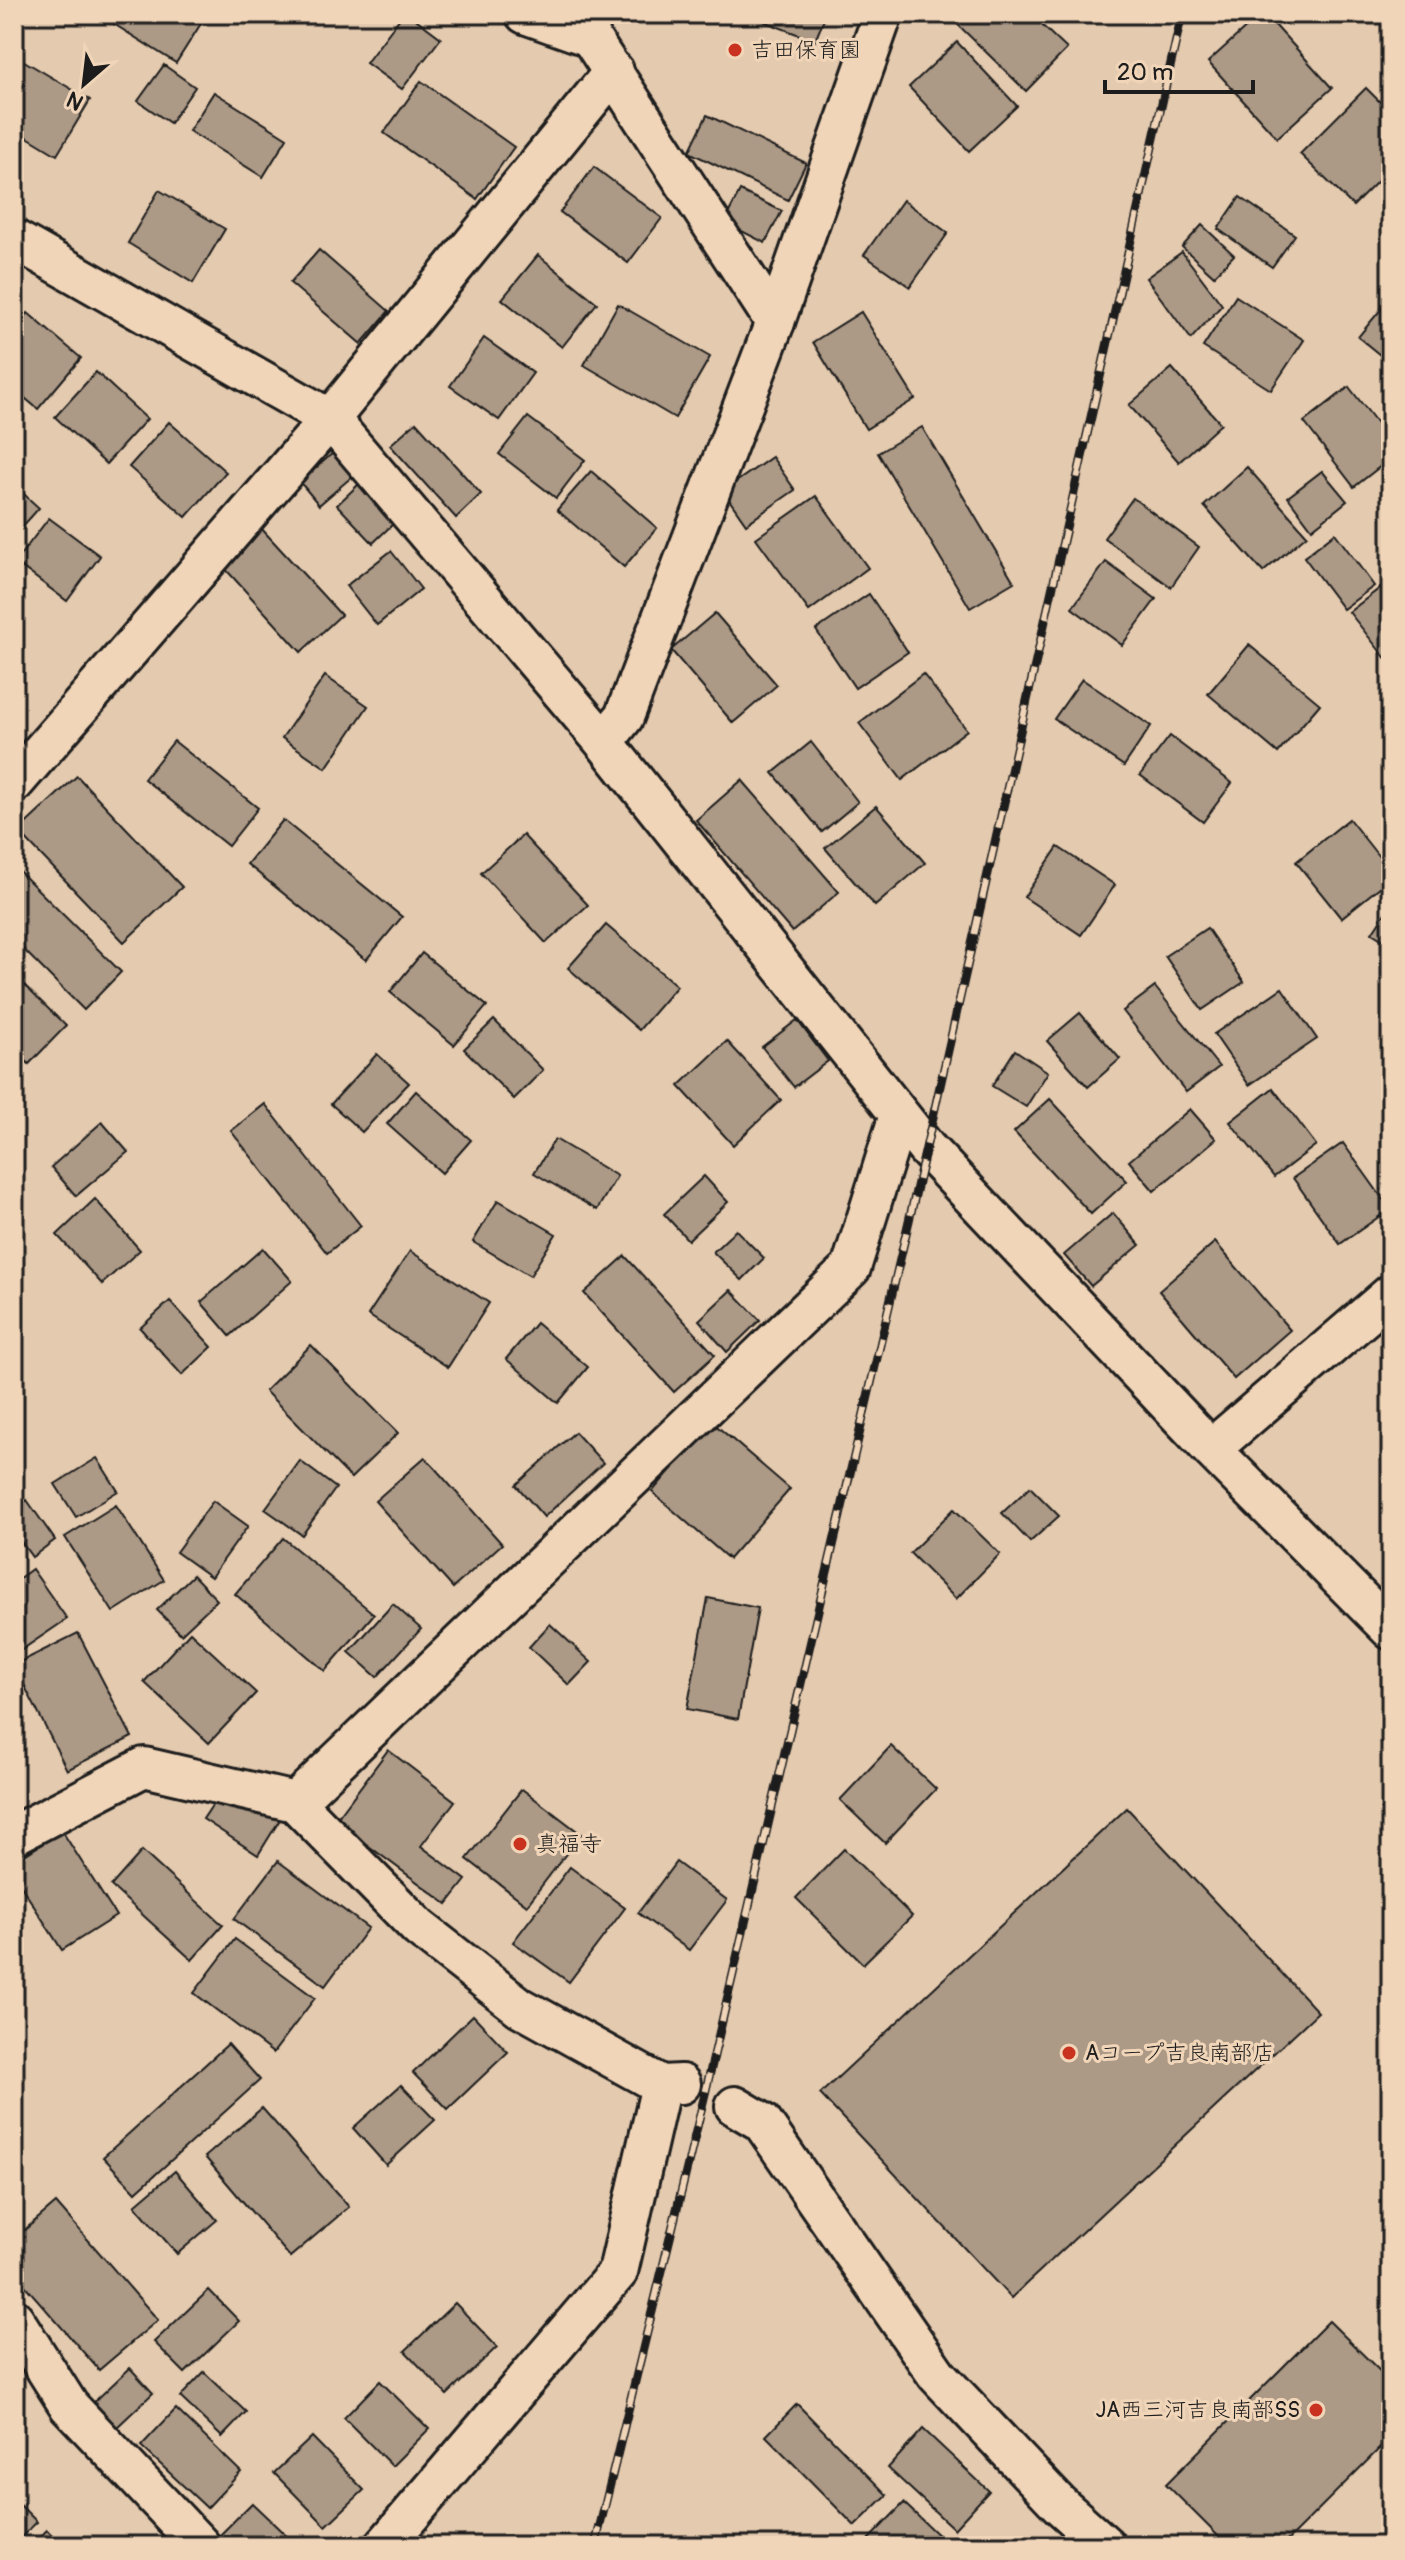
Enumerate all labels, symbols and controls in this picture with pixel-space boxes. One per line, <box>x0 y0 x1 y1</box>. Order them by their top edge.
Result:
place label: 吉田保育園 <box>751 36 861 64</box>
marker: 吉田保育園 <box>726 41 744 59</box>
north arrow <box>44 44 124 124</box>
scale bar <box>1105 44 1253 94</box>
text: 20 m <box>1117 58 1173 87</box>
text: N <box>62 85 88 117</box>
place label: 真福寺 <box>536 1830 602 1858</box>
marker: 真福寺 <box>511 1835 529 1853</box>
place label: Aコープ吉良南部店 <box>1085 2039 1274 2067</box>
marker: Aコープ吉良南部店 <box>1060 2044 1078 2062</box>
place label: JA西三河吉良南部SS <box>1096 2396 1300 2424</box>
marker: JA西三河吉良南部SS <box>1307 2401 1325 2419</box>

